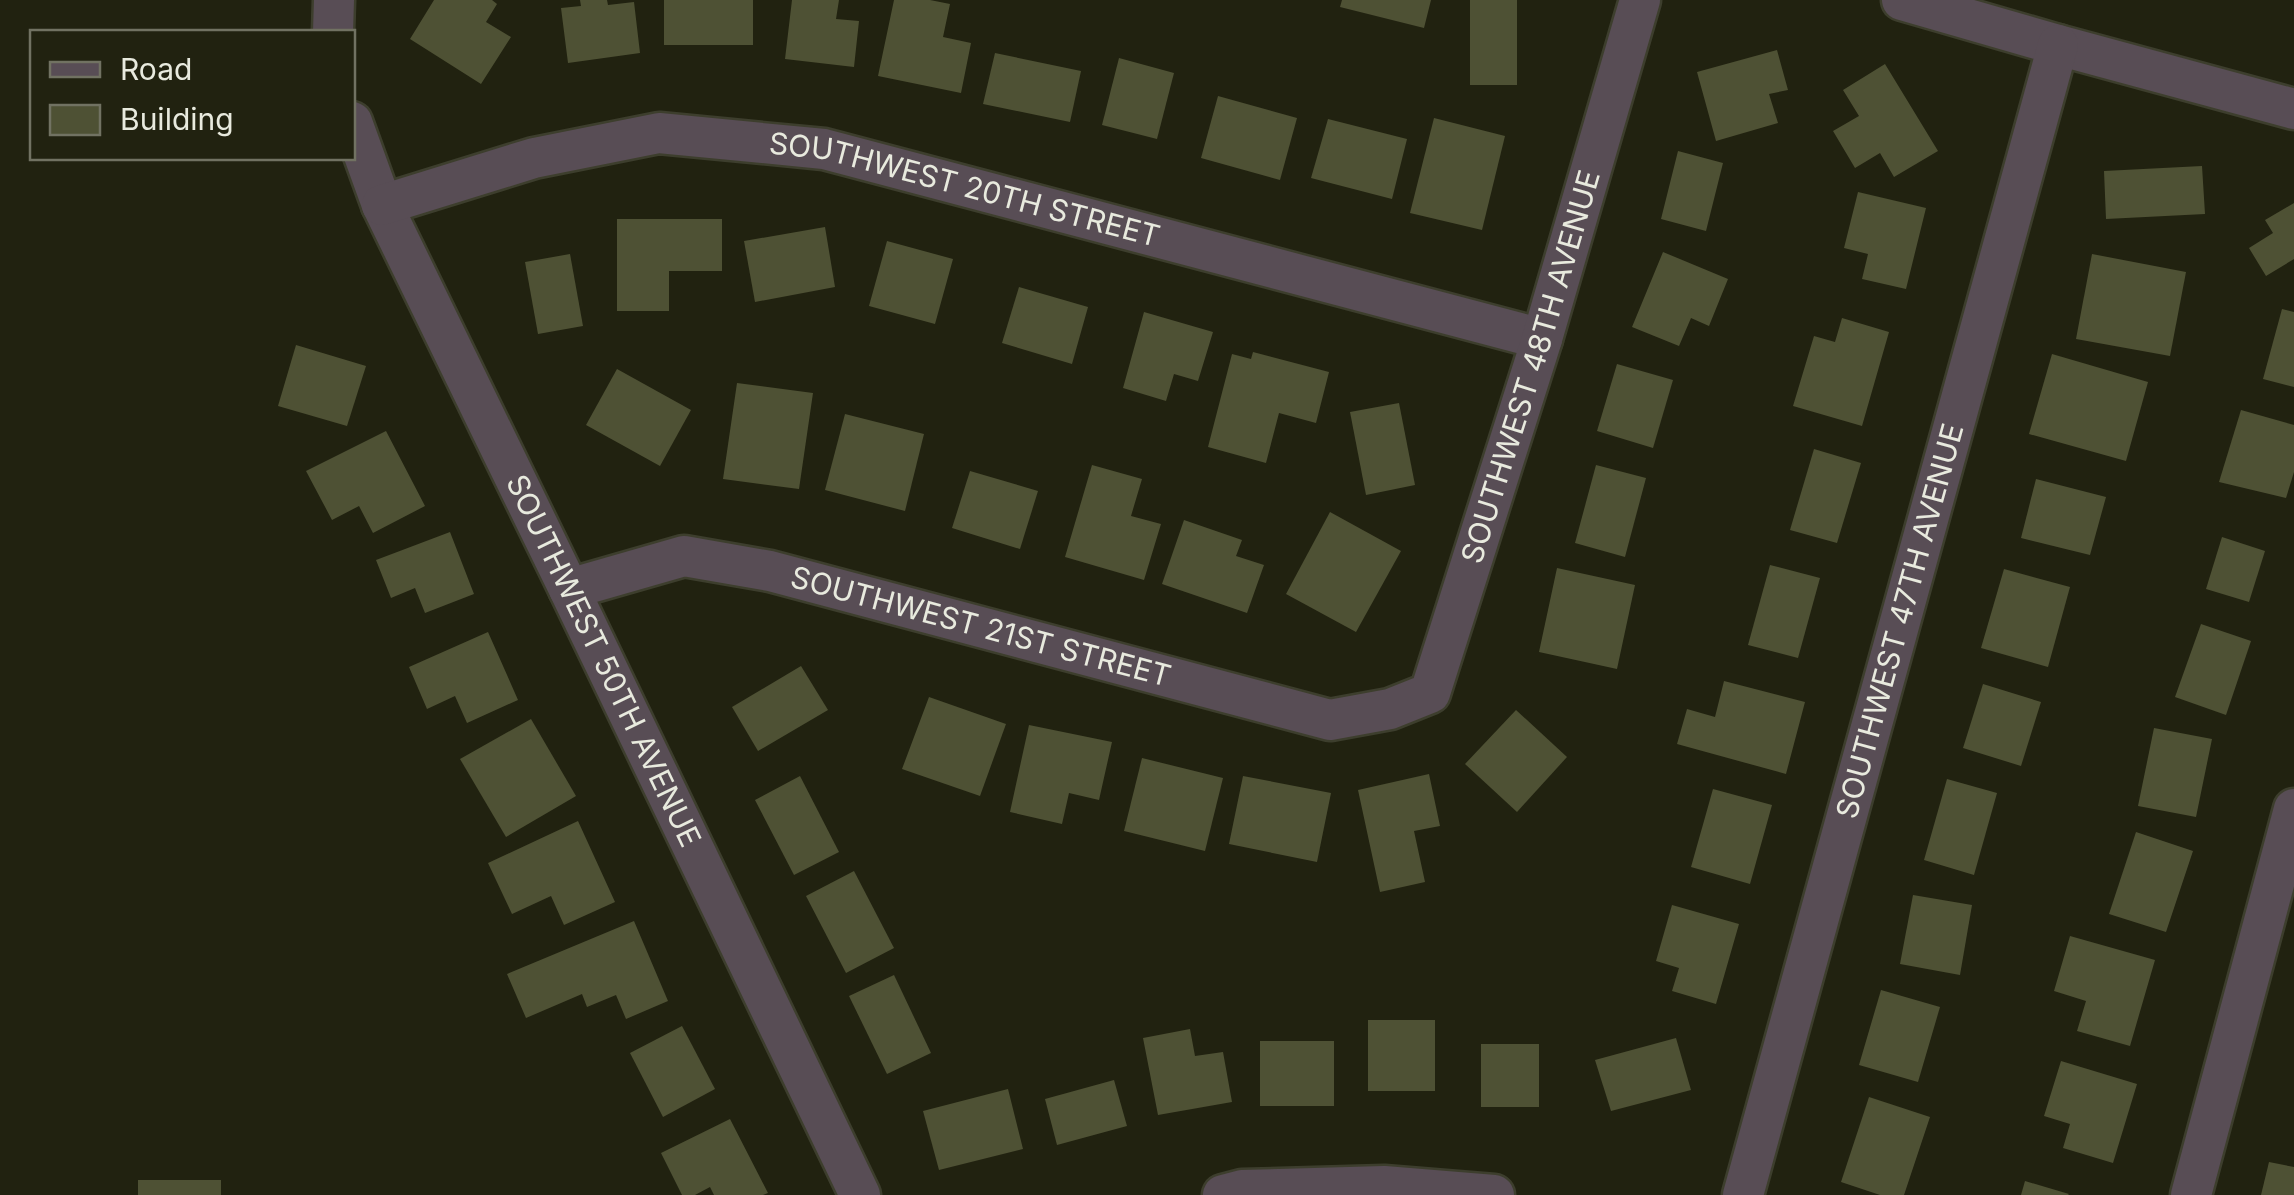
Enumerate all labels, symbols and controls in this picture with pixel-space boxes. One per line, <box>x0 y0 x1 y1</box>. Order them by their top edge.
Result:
legend <box>30 30 355 160</box>
text: Road <box>120 51 192 87</box>
text: Building <box>120 101 234 137</box>
street label: SOUTHWEST 20TH STREET <box>767 125 1164 254</box>
street label: SOUTHWEST 48TH AVENUE <box>1453 166 1607 568</box>
street label: SOUTHWEST 47TH AVENUE <box>1828 419 1970 822</box>
street label: SOUTHWEST 50TH AVENUE <box>499 469 709 852</box>
street label: SOUTHWEST 21ST STREET <box>787 558 1175 694</box>

